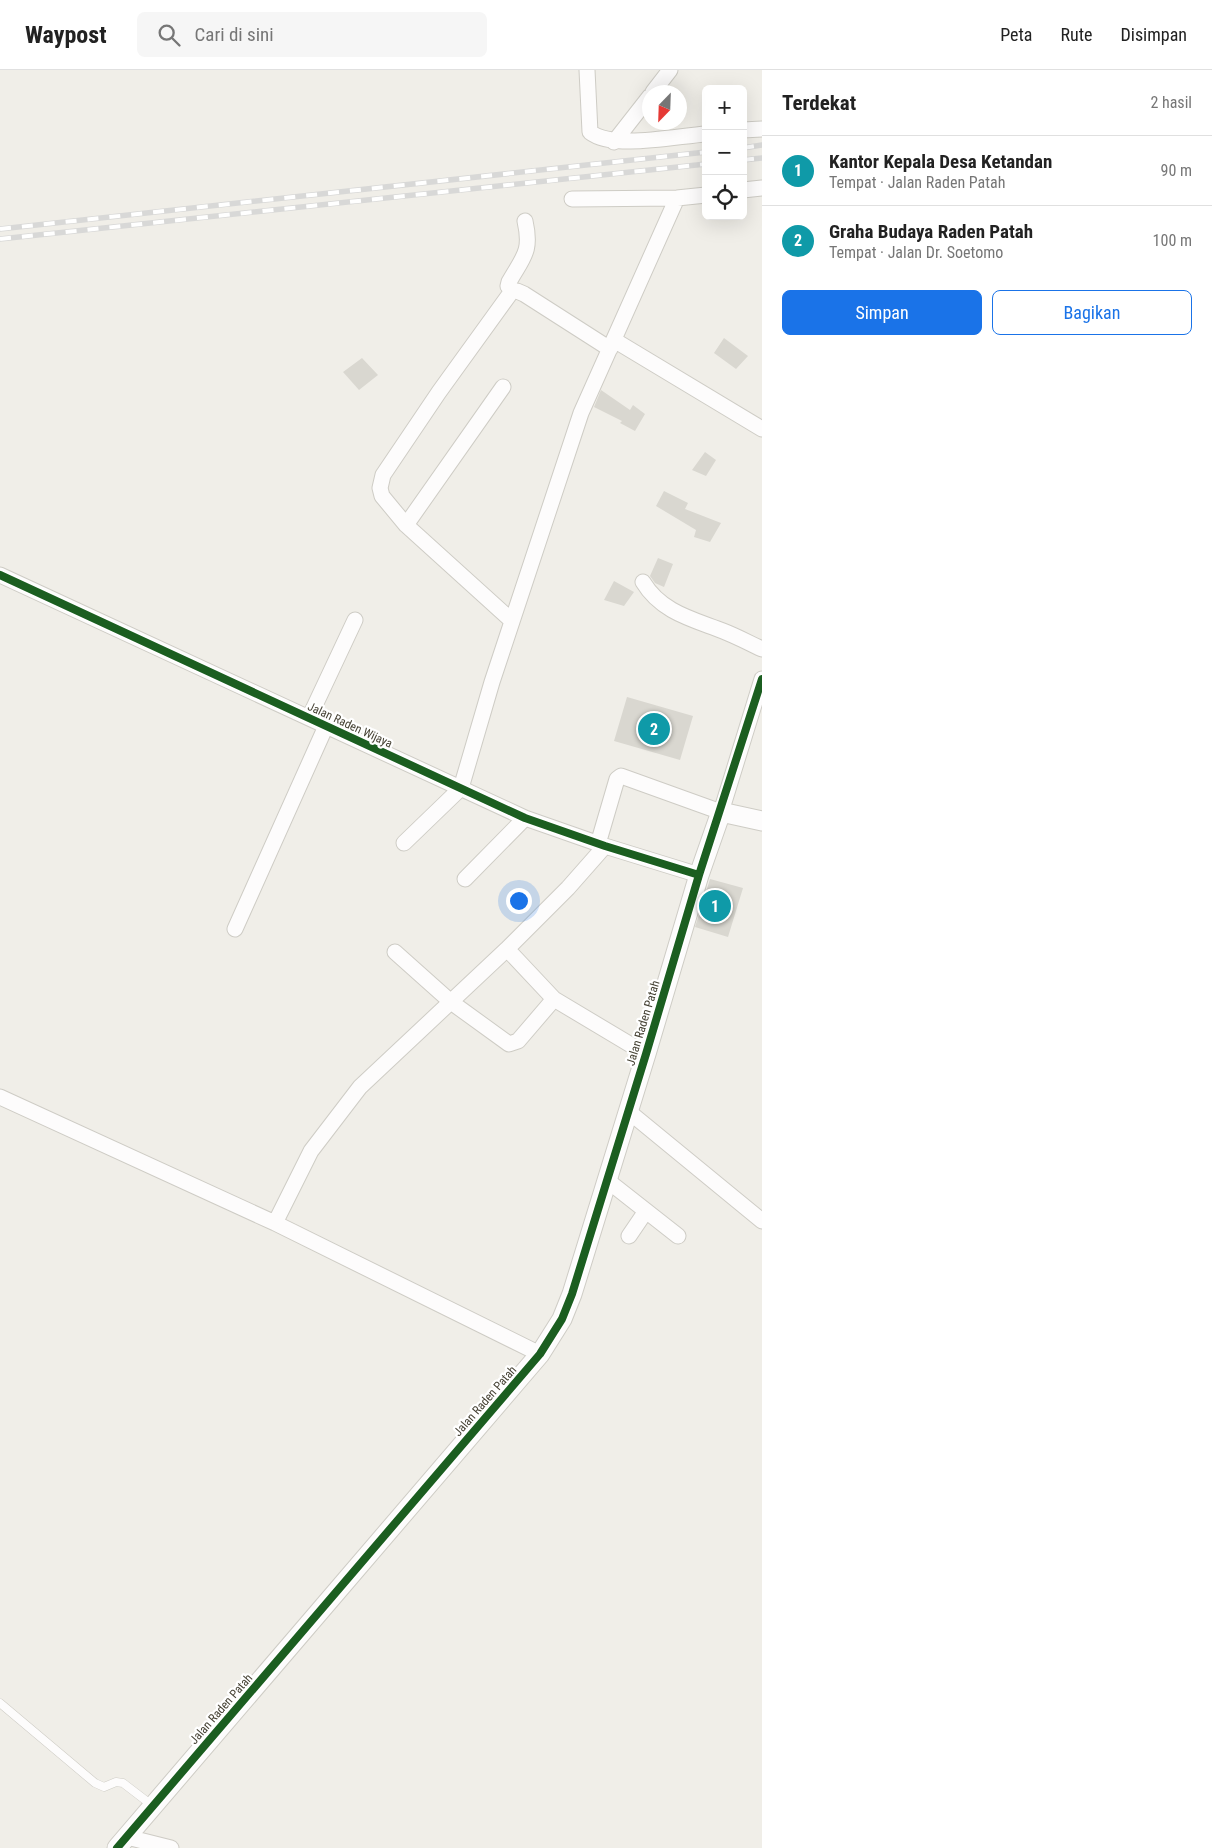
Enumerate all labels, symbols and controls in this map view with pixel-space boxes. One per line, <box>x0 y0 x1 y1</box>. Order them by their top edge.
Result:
search box <box>137 12 487 57</box>
text: Waypost <box>25 21 107 49</box>
icon: search <box>155 21 183 49</box>
text: Cari di sini <box>195 23 274 46</box>
text: Peta <box>1000 24 1032 45</box>
text: Rute <box>1060 24 1092 45</box>
text: Disimpan <box>1120 24 1187 45</box>
north arrow <box>642 85 687 130</box>
map controls <box>702 85 747 220</box>
button: + <box>702 85 747 130</box>
text: Terdekat <box>782 91 856 115</box>
text: 2 hasil <box>1150 93 1192 112</box>
button: − <box>702 130 747 175</box>
text: Kantor Kepala Desa Ketandan <box>829 150 1052 173</box>
text: 1 <box>794 161 802 180</box>
text: 90 m <box>1160 161 1192 180</box>
text: Tempat · Jalan Raden Patah <box>829 173 1005 192</box>
button: locate <box>702 175 747 220</box>
text: Graha Budaya Raden Patah <box>829 220 1033 243</box>
text: 2 <box>794 231 802 250</box>
text: 100 m <box>1153 231 1192 250</box>
text: Tempat · Jalan Dr. Soetomo <box>829 243 1003 262</box>
button: Simpan <box>782 290 982 335</box>
button: Bagikan <box>992 290 1192 335</box>
street label: Jalan Raden Wijaya <box>305 699 395 751</box>
pin: 2 <box>638 710 670 748</box>
pin: 1 <box>699 887 731 925</box>
your location <box>506 888 532 914</box>
street label: Jalan Raden Patah <box>623 979 663 1067</box>
street label: Jalan Raden Patah <box>451 1363 519 1439</box>
street label: Jalan Raden Patah <box>187 1671 255 1747</box>

